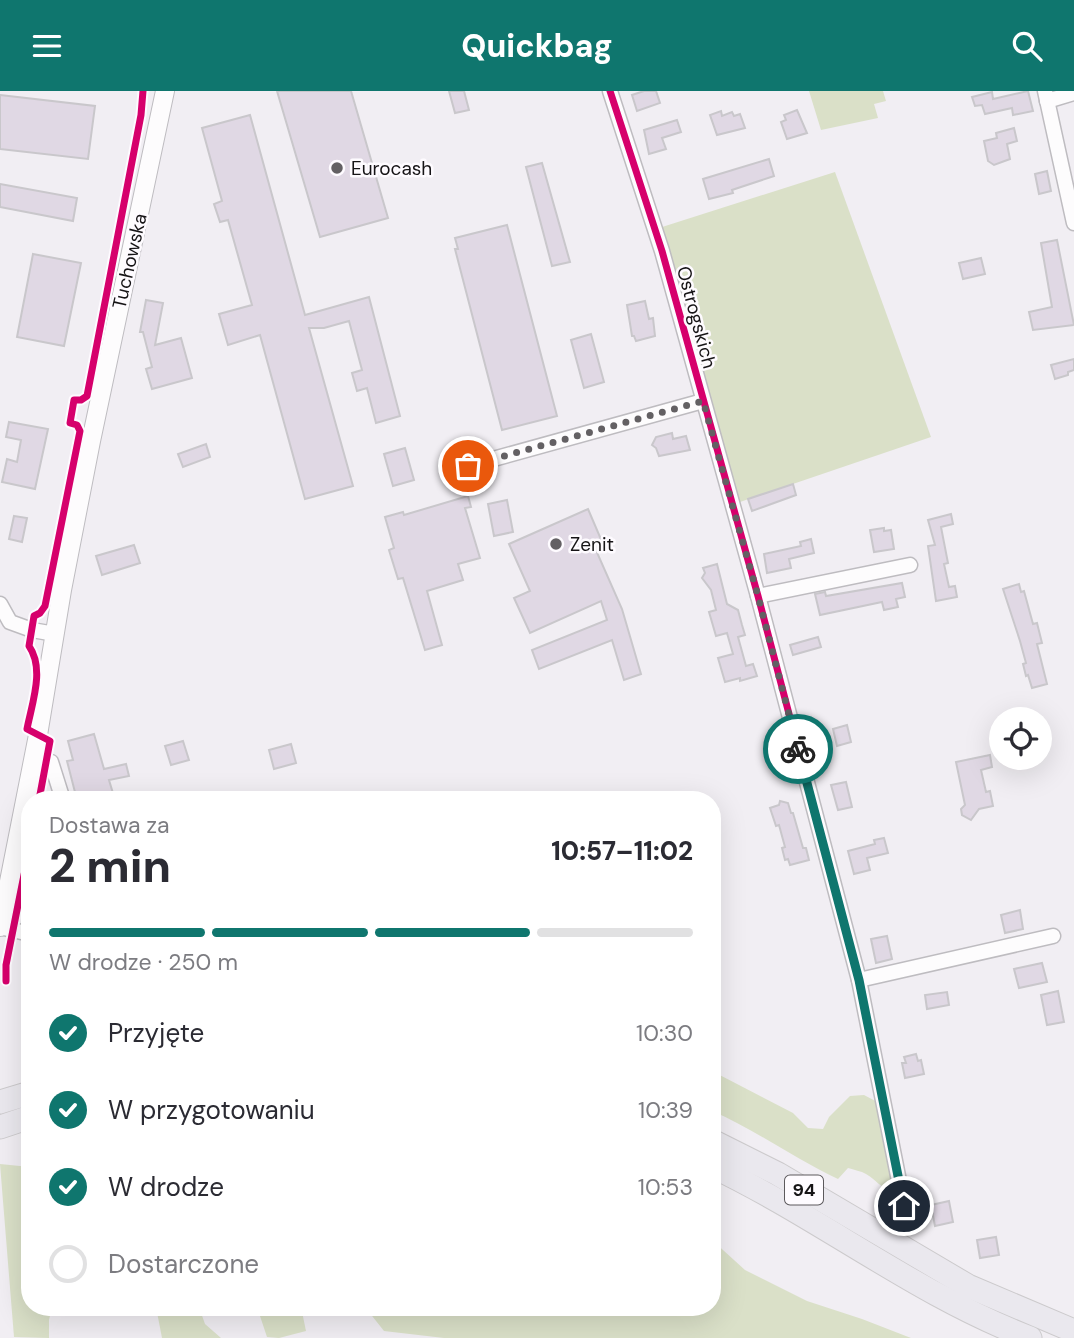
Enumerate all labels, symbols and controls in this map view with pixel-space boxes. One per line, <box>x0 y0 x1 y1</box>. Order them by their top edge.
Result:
text: Quickbag <box>461 25 613 67</box>
icon: menu <box>28 27 66 65</box>
icon: search <box>1008 27 1046 65</box>
place label: Eurocash <box>351 156 432 181</box>
marker: Eurocash <box>329 160 345 176</box>
street label: Tuchowska <box>106 211 153 311</box>
street label: Ostrogskich <box>671 263 722 371</box>
pin <box>438 436 498 496</box>
icon: bag <box>449 447 487 485</box>
place label: Zenit <box>570 532 614 557</box>
marker: Zenit <box>548 536 564 552</box>
map controls <box>989 707 1052 770</box>
button: locate <box>989 707 1052 770</box>
courier <box>763 714 833 784</box>
icon: bike <box>779 730 817 768</box>
text: Dostawa za <box>49 810 170 840</box>
text: 10:57–11:02 <box>551 834 693 868</box>
text: 2 min <box>49 836 171 896</box>
text: W drodze · 250 m <box>49 947 238 977</box>
icon: check <box>49 1014 87 1052</box>
text: Przyjęte <box>108 1016 204 1050</box>
text: 10:30 <box>636 1018 693 1048</box>
icon: check <box>49 1091 87 1129</box>
text: W przygotowaniu <box>108 1093 315 1127</box>
text: 10:39 <box>638 1095 693 1125</box>
icon: check <box>49 1168 87 1206</box>
text: W drodze <box>108 1170 224 1204</box>
text: 10:53 <box>638 1172 693 1202</box>
road number: 94 <box>785 1175 823 1205</box>
pin <box>874 1176 934 1236</box>
icon: home <box>885 1187 923 1225</box>
text: Dostarczone <box>108 1247 259 1281</box>

